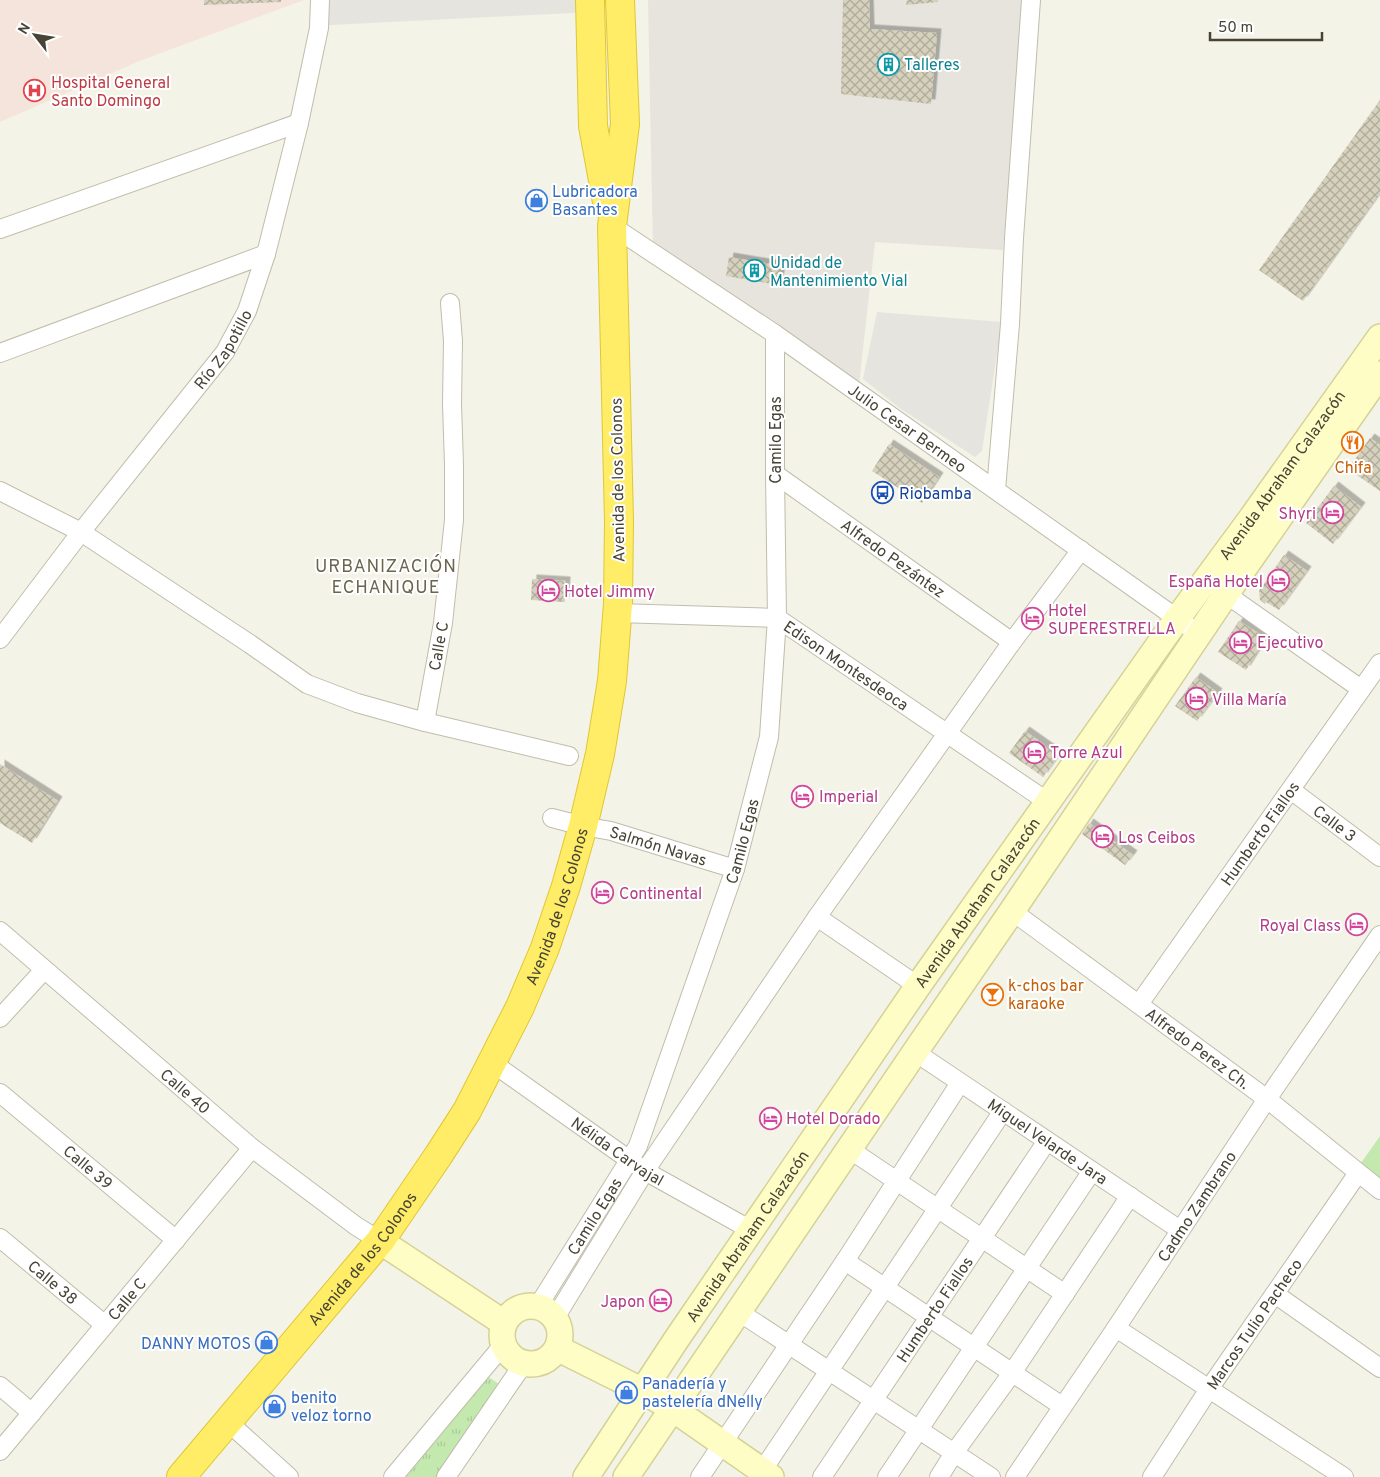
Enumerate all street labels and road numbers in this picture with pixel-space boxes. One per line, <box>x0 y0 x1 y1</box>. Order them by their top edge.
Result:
street label: Río Zapotillo <box>191 307 258 394</box>
street label: Julio Cesar Bermeo <box>843 381 970 478</box>
street label: Avenida Abraham Calazacón <box>1216 387 1351 565</box>
street label: Camilo Egas <box>767 396 787 484</box>
street label: Avenida de los Colonos <box>608 397 630 562</box>
street label: Alfredo Pezántez <box>836 516 948 603</box>
street label: Edison Montesdeoca <box>779 617 912 716</box>
street label: Calle C <box>426 620 454 673</box>
street label: Humberto Fiallos <box>1218 778 1305 891</box>
street label: Camilo Egas <box>722 797 765 887</box>
street label: Calle 3 <box>1308 802 1359 847</box>
street label: Avenida Abraham Calazacón <box>912 814 1046 993</box>
street label: Salmón Navas <box>607 823 709 872</box>
street label: Avenida de los Colonos <box>522 826 594 989</box>
street label: Alfredo Perez Ch. <box>1141 1005 1253 1095</box>
street label: Calle 40 <box>155 1065 214 1119</box>
street label: Miguel Velarde Jara <box>983 1096 1110 1190</box>
street label: Nélida Carvajal <box>566 1114 667 1191</box>
street label: Calle 39 <box>58 1142 116 1195</box>
street label: Avenida Abraham Calazacón <box>683 1147 815 1327</box>
street label: Cadmo Zambrano <box>1154 1148 1242 1266</box>
street label: Camilo Egas <box>564 1175 628 1260</box>
street label: Avenida de los Colonos <box>305 1189 422 1331</box>
street label: Humberto Fiallos <box>893 1254 979 1367</box>
street label: Marcos Tulio Pacheco <box>1203 1256 1308 1394</box>
street label: Calle 38 <box>23 1257 81 1310</box>
street label: Calle C <box>104 1274 152 1326</box>

